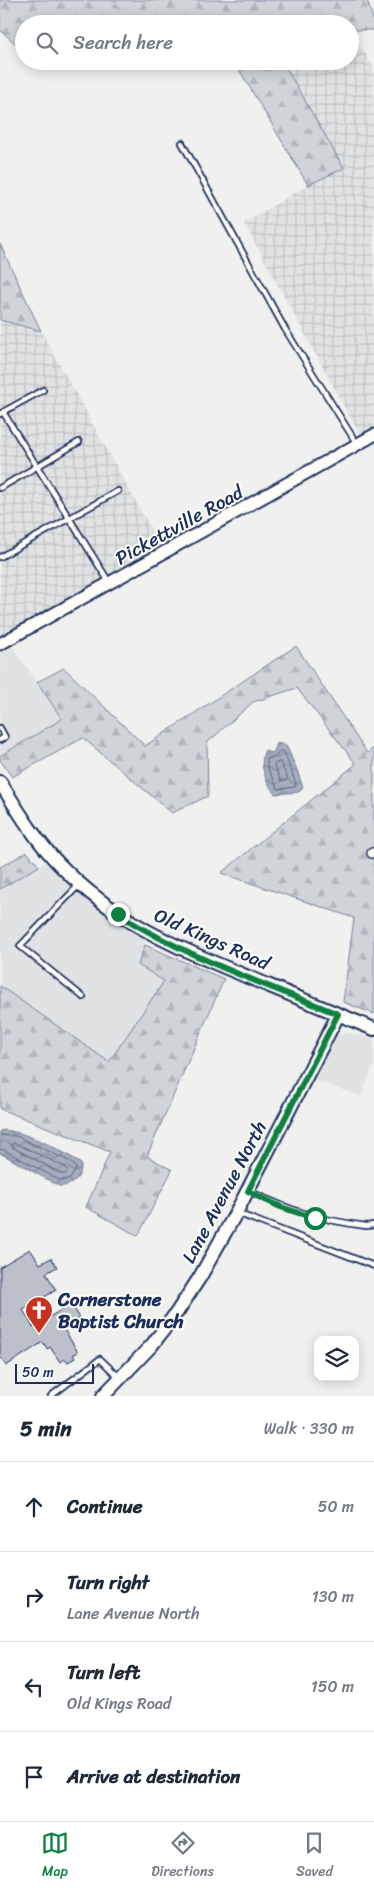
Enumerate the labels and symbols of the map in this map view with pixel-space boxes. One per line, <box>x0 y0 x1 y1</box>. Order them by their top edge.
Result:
street label: Pickettville Road <box>109 475 251 574</box>
street label: Old Kings Road <box>149 899 277 980</box>
route end <box>107 903 130 926</box>
street label: Lane Avenue North <box>172 1115 276 1269</box>
route start <box>304 1207 327 1230</box>
place label: Cornerstone Baptist Church <box>57 1283 183 1338</box>
church icon: Cornerstone Baptist Church <box>24 1295 54 1334</box>
scale bar <box>15 1361 94 1384</box>

